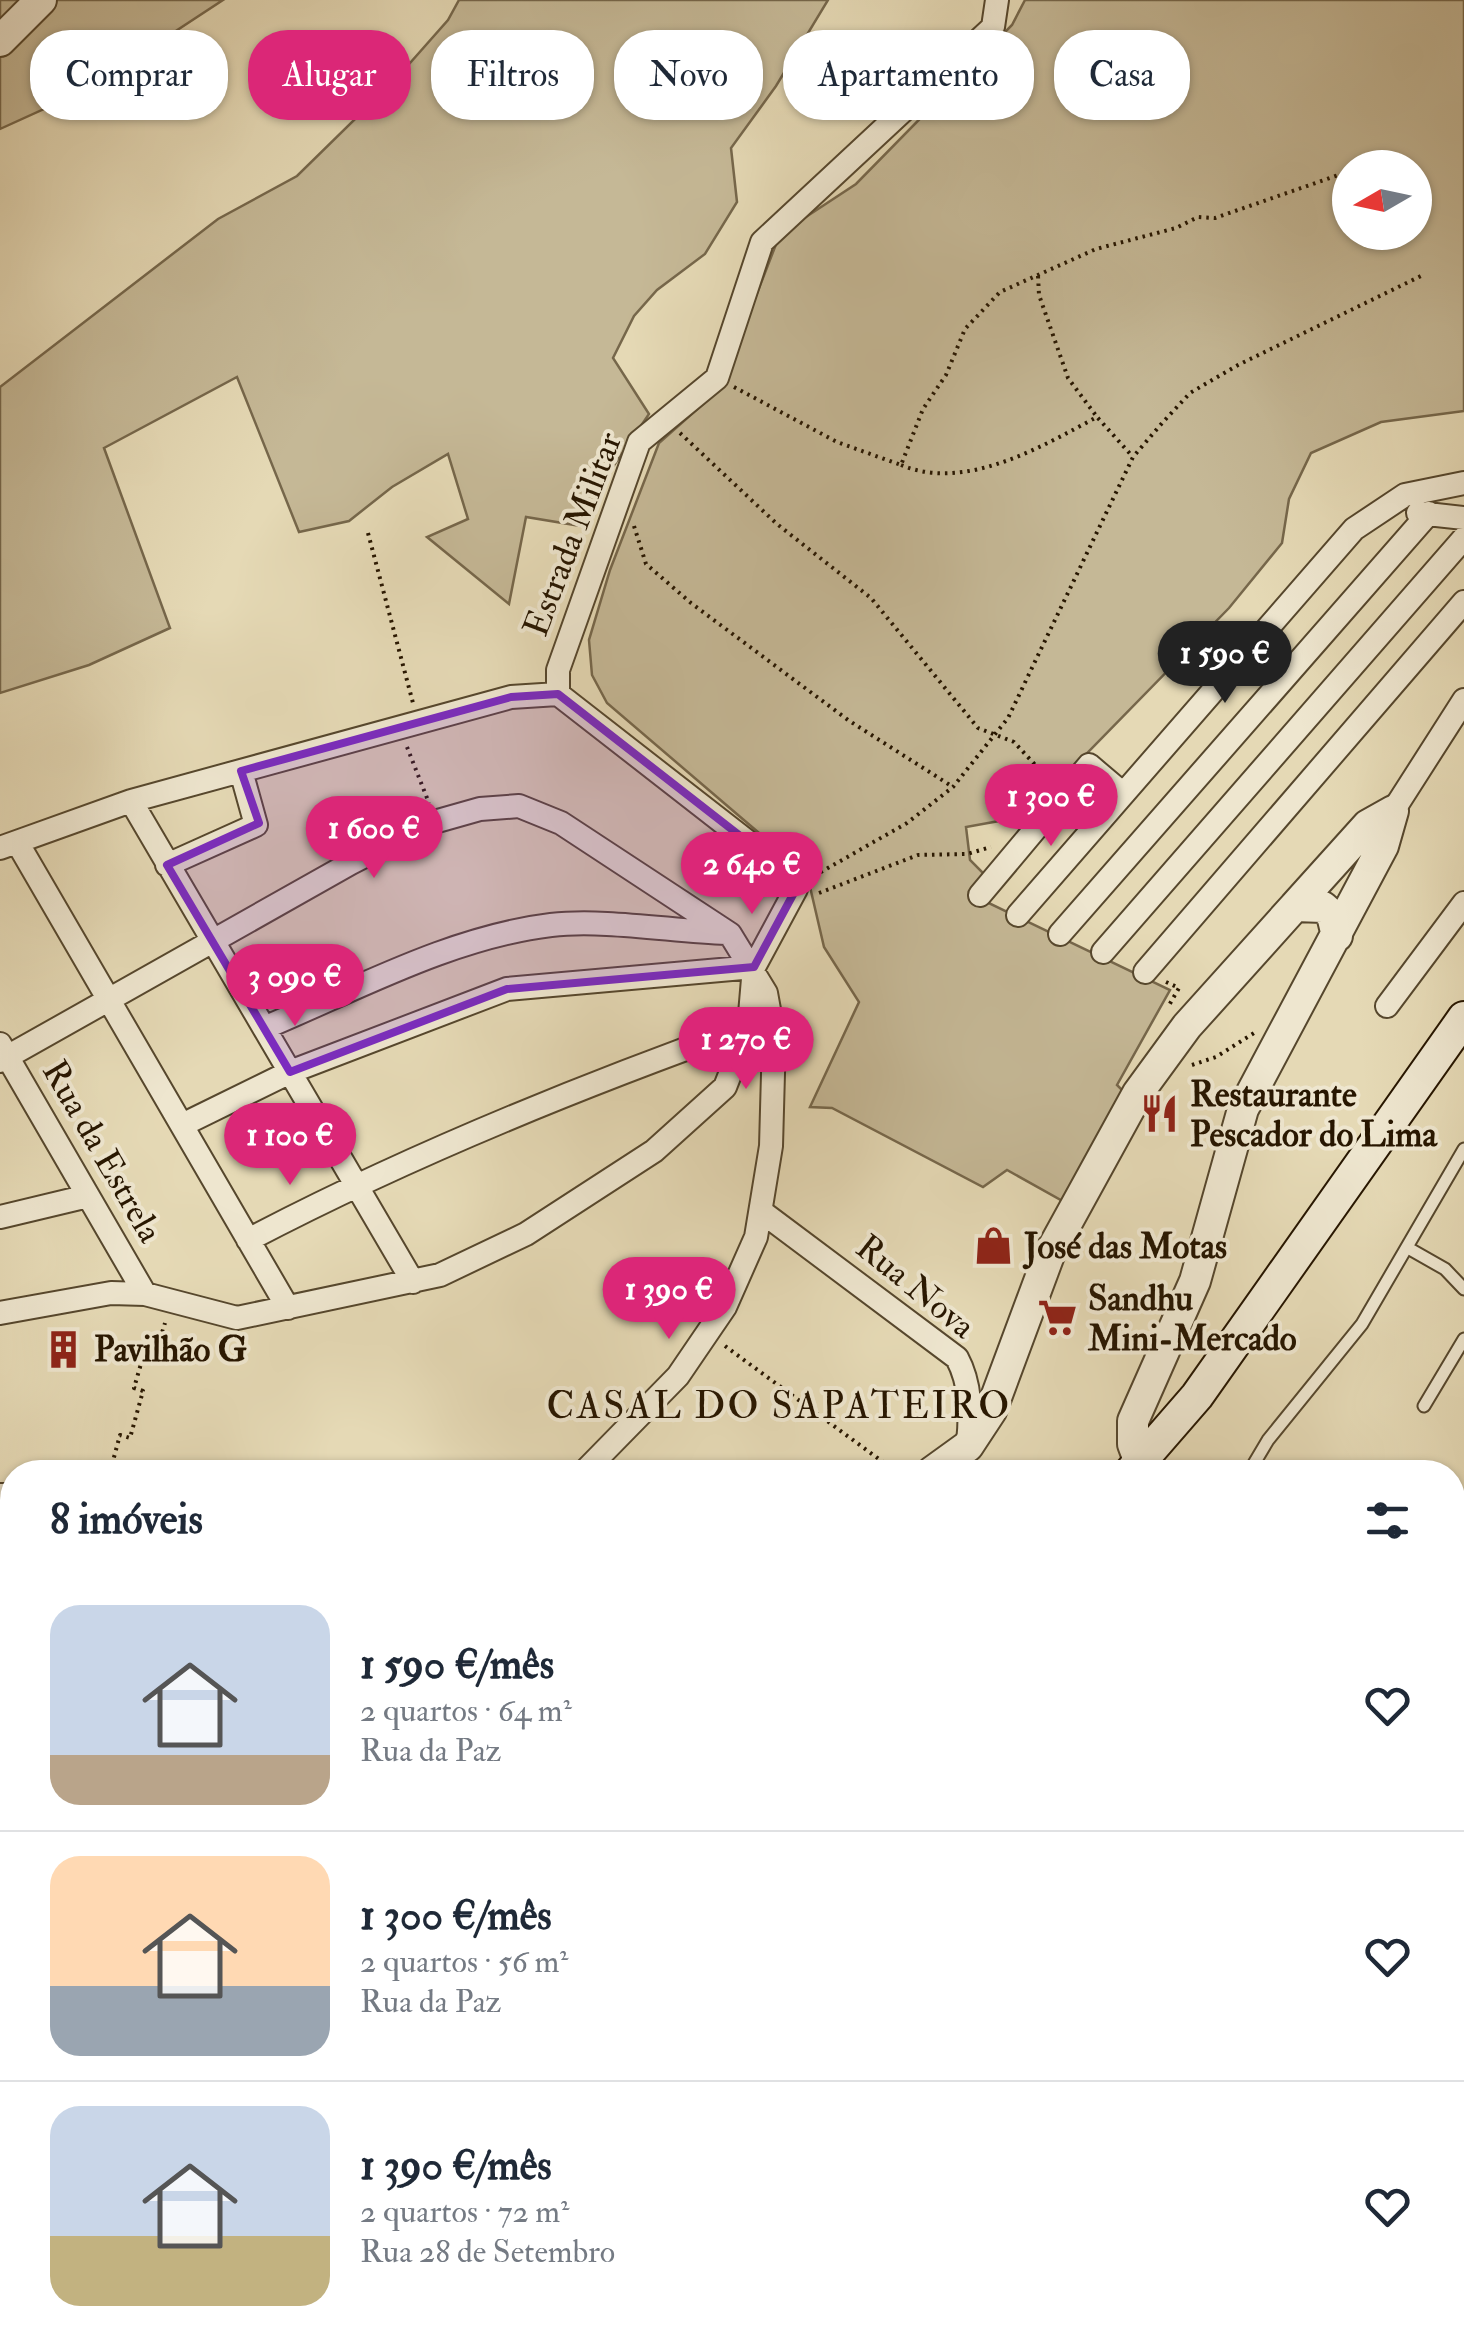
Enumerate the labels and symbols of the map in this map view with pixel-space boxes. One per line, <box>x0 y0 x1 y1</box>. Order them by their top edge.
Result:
north arrow <box>1332 150 1432 250</box>
street label: Estrada Militar <box>514 426 632 643</box>
pin: 1 590 € <box>1133 621 1317 706</box>
pin: 1 300 € <box>959 764 1143 849</box>
pin: 1 600 € <box>282 796 466 881</box>
pin: 2 640 € <box>660 832 844 917</box>
pin: 3 090 € <box>203 944 387 1029</box>
pin: 1 270 € <box>654 1007 838 1092</box>
street label: Rua da Estrela <box>32 1053 172 1251</box>
place label: Restaurante Pescador do Lima <box>1190 1073 1438 1157</box>
restaurant icon: Restaurante Pescador do Lima <box>1139 1093 1181 1135</box>
pin: 1 100 € <box>198 1103 382 1188</box>
street label: Rua Nova <box>847 1225 984 1349</box>
shop icon: José das Motas <box>973 1225 1015 1267</box>
place label: José das Motas <box>1022 1225 1227 1270</box>
pin: 1 390 € <box>577 1257 761 1342</box>
place label: Sandhu Mini-Mercado <box>1087 1277 1297 1361</box>
supermarket icon: Sandhu Mini-Mercado <box>1037 1297 1079 1339</box>
building icon: Pavilhão G <box>43 1328 85 1370</box>
place label: Pavilhão G <box>94 1328 247 1372</box>
district label: CASAL DO SAPATEIRO <box>546 1382 1012 1430</box>

